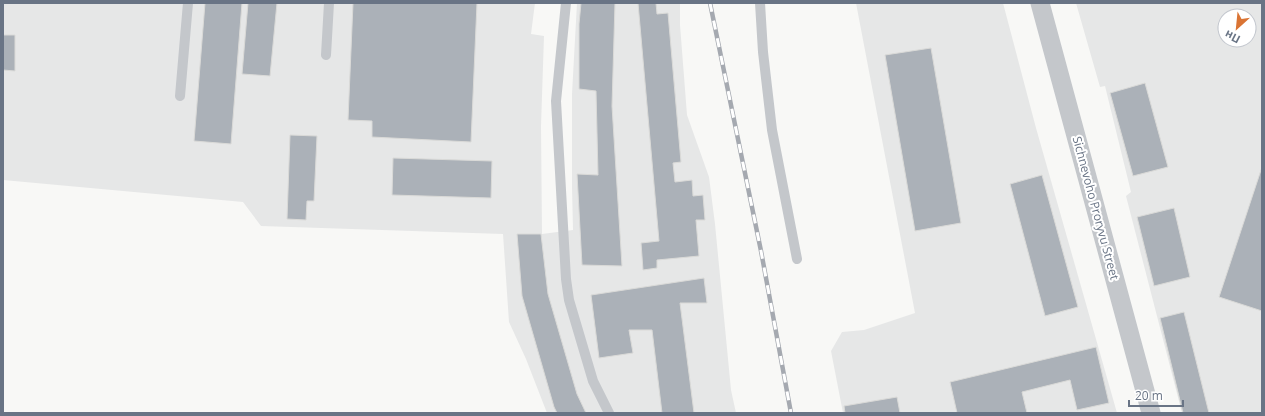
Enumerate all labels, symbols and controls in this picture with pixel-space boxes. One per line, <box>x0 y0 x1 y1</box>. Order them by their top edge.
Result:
north arrow <box>1217 8 1257 48</box>
text: Пн <box>1222 27 1243 48</box>
street label: Sichnevoho Proryvu Street <box>1069 134 1123 282</box>
scale bar <box>1129 382 1183 408</box>
text: 20 m <box>1135 387 1163 404</box>

